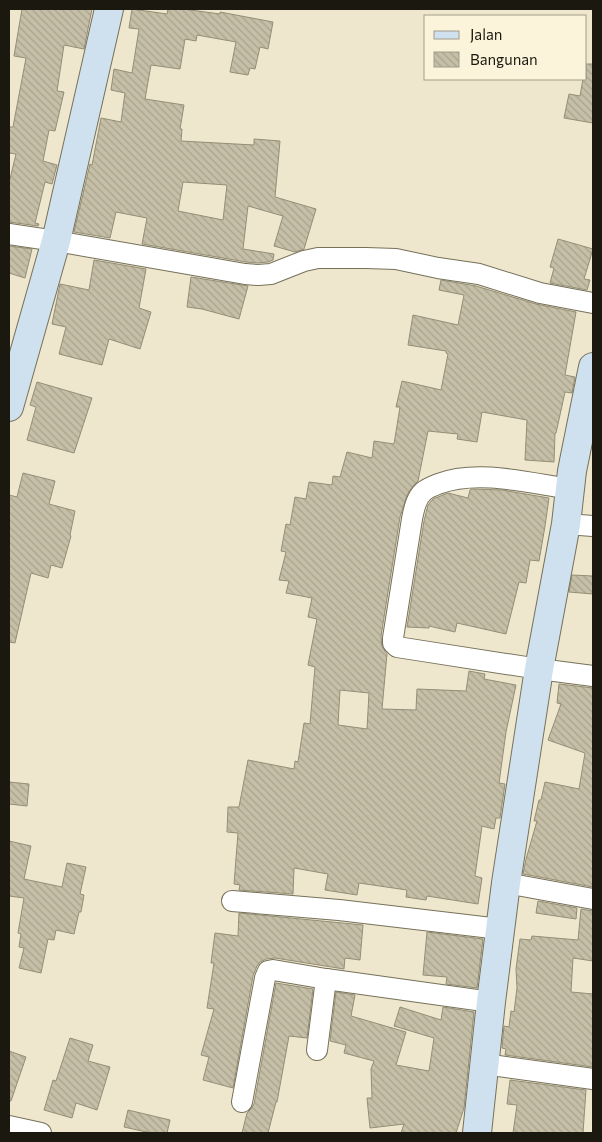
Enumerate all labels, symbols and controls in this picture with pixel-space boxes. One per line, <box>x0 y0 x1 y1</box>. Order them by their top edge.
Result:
legend <box>424 15 587 80</box>
text: Jalan <box>470 25 502 43</box>
text: Bangunan <box>470 50 538 68</box>

